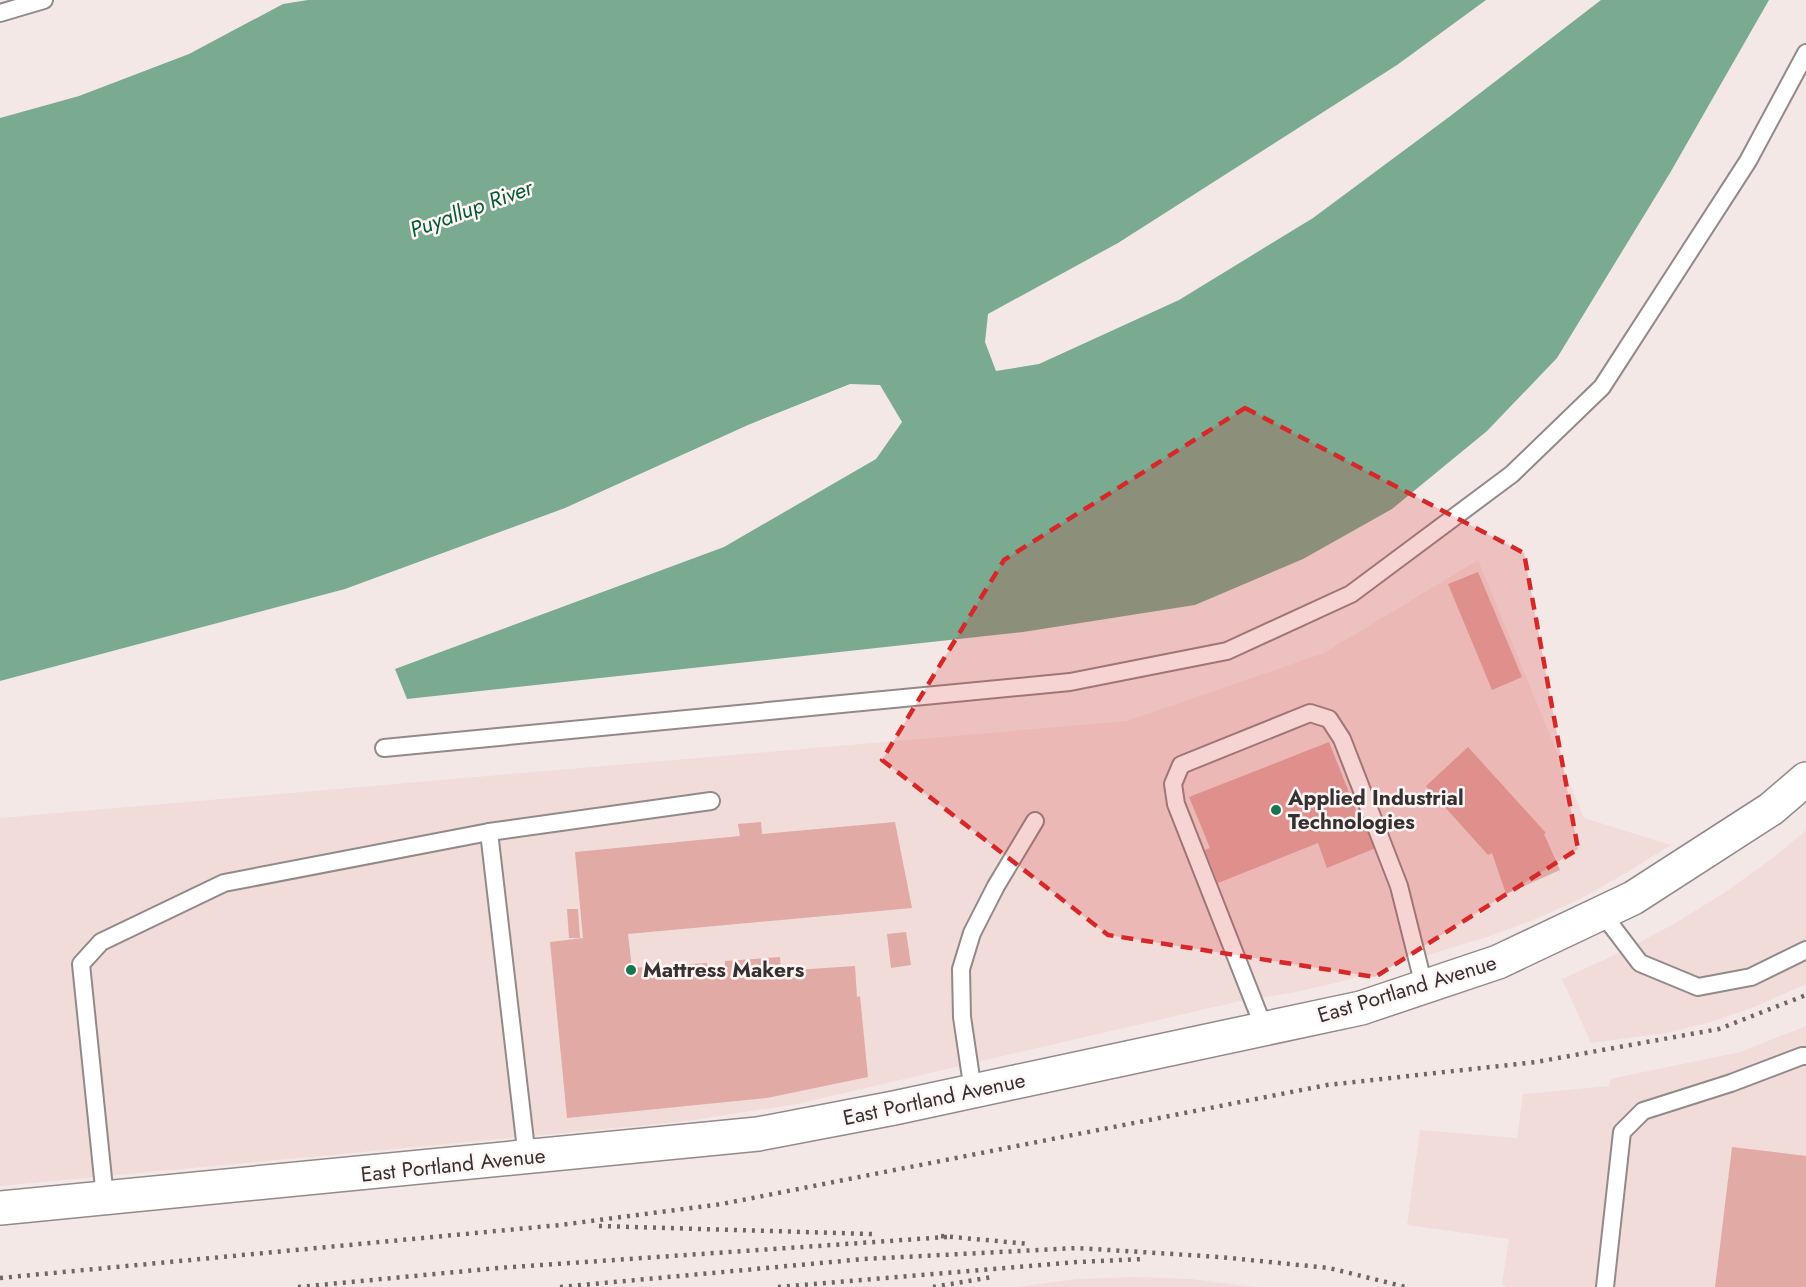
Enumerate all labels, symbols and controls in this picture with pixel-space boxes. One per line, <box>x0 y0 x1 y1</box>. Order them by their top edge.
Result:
water label: Puyallup River <box>405 170 539 245</box>
place label: Applied Industrial Technologies <box>1287 783 1464 837</box>
marker: Applied Industrial Technologies <box>1269 803 1283 817</box>
street label: East Portland Avenue <box>1314 947 1500 1030</box>
place label: Mattress Makers <box>643 955 805 985</box>
marker: Mattress Makers <box>624 963 638 977</box>
street label: East Portland Avenue <box>840 1065 1028 1133</box>
street label: East Portland Avenue <box>359 1140 547 1190</box>

